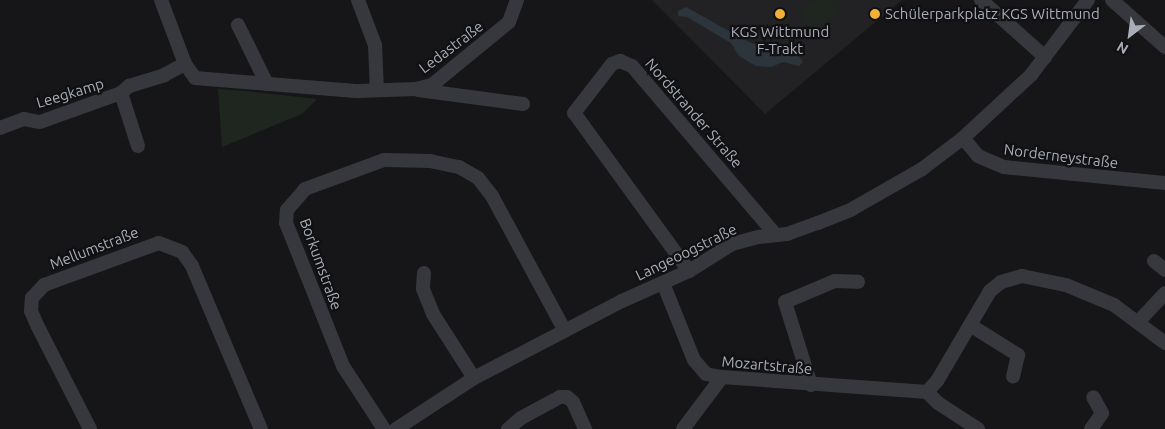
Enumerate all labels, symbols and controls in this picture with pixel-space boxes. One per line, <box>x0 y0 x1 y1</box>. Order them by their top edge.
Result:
place label: Schülerparkplatz KGS Wittmund <box>885 5 1100 23</box>
marker: KGS Wittmund F-Trakt <box>774 8 786 20</box>
marker: Schülerparkplatz KGS Wittmund <box>869 8 881 20</box>
north arrow <box>1105 10 1155 60</box>
street label: Ledastraße <box>415 17 487 77</box>
place label: KGS Wittmund F-Trakt <box>731 22 829 57</box>
text: N <box>1114 38 1131 58</box>
street label: Nordstrander Straße <box>642 55 746 171</box>
street label: Leegkamp <box>34 74 106 112</box>
street label: Norderneystraße <box>1003 140 1119 172</box>
street label: Borkumstraße <box>296 216 346 312</box>
street label: Langeoogstraße <box>633 220 739 284</box>
street label: Mellumstraße <box>47 223 141 273</box>
street label: Mozartstraße <box>721 352 813 378</box>

